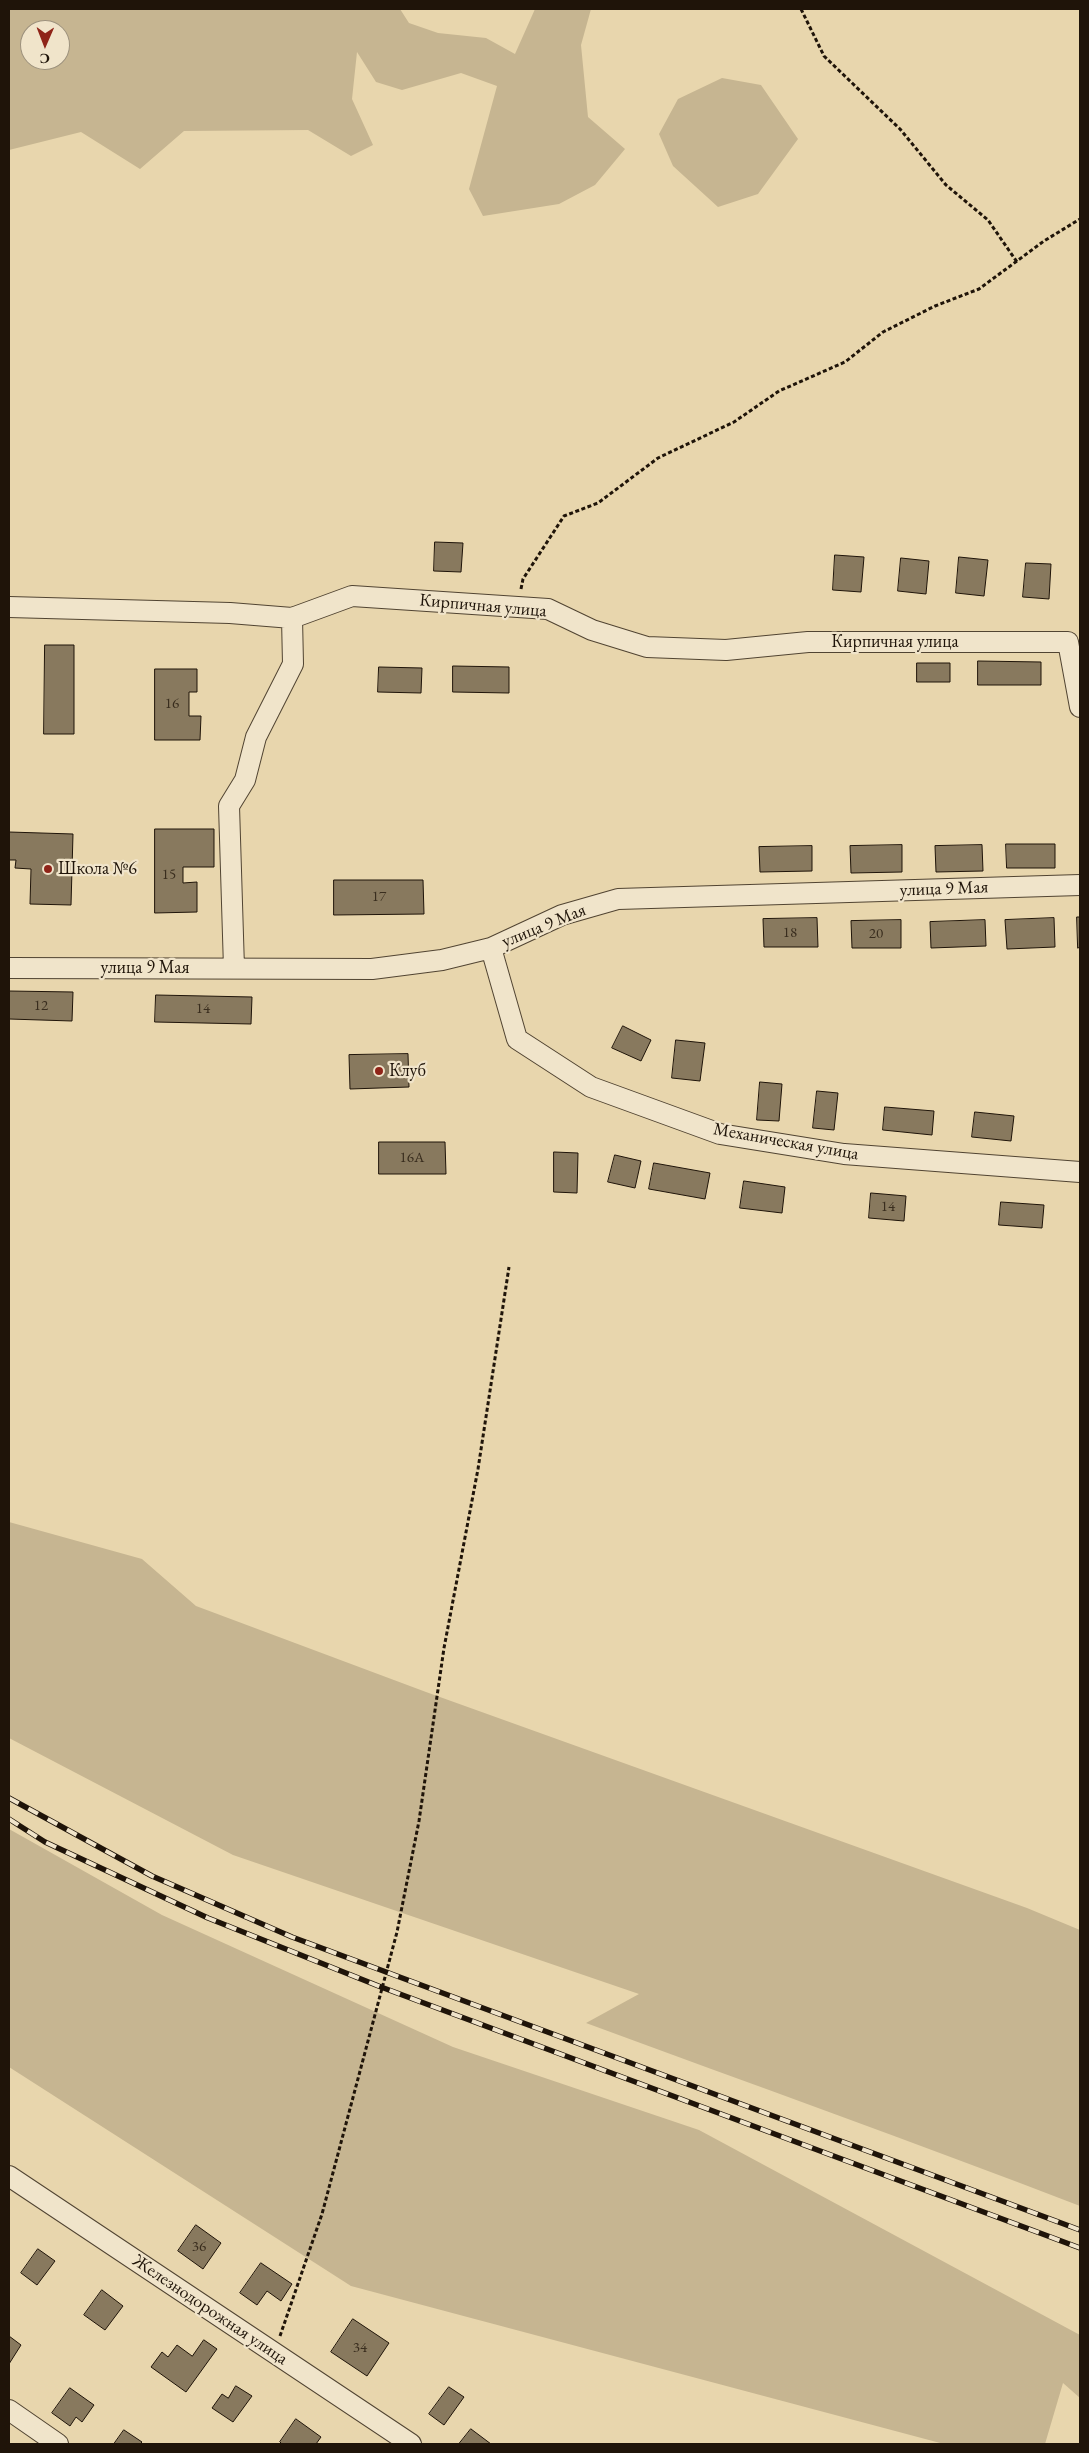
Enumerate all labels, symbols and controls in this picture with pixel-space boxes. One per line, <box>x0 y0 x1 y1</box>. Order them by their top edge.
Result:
north arrow <box>20 20 70 70</box>
text: С <box>40 50 50 68</box>
street label: Кирпичная улица <box>419 590 547 622</box>
street label: Кирпичная улица <box>831 631 959 653</box>
house number: 16 <box>165 695 179 713</box>
place label: Школа №6 <box>58 858 137 880</box>
marker: Школа №6 <box>42 863 54 875</box>
house number: 15 <box>162 866 176 884</box>
street label: улица 9 Мая <box>899 877 989 901</box>
house number: 17 <box>372 888 386 906</box>
street label: улица 9 Мая <box>499 899 589 953</box>
house number: 18 <box>783 924 797 942</box>
house number: 20 <box>869 925 883 943</box>
street label: улица 9 Мая <box>101 957 189 979</box>
house number: 12 <box>34 997 48 1015</box>
house number: 14 <box>196 1000 210 1018</box>
place label: Клуб <box>389 1060 426 1082</box>
marker: Клуб <box>373 1065 385 1077</box>
street label: Механическая улица <box>712 1119 860 1165</box>
house number: 16А <box>400 1149 424 1167</box>
house number: 14 <box>881 1198 895 1216</box>
house number: 36 <box>192 2238 206 2256</box>
street label: Железнодорожная улица <box>128 2250 292 2370</box>
house number: 34 <box>353 2339 367 2357</box>

